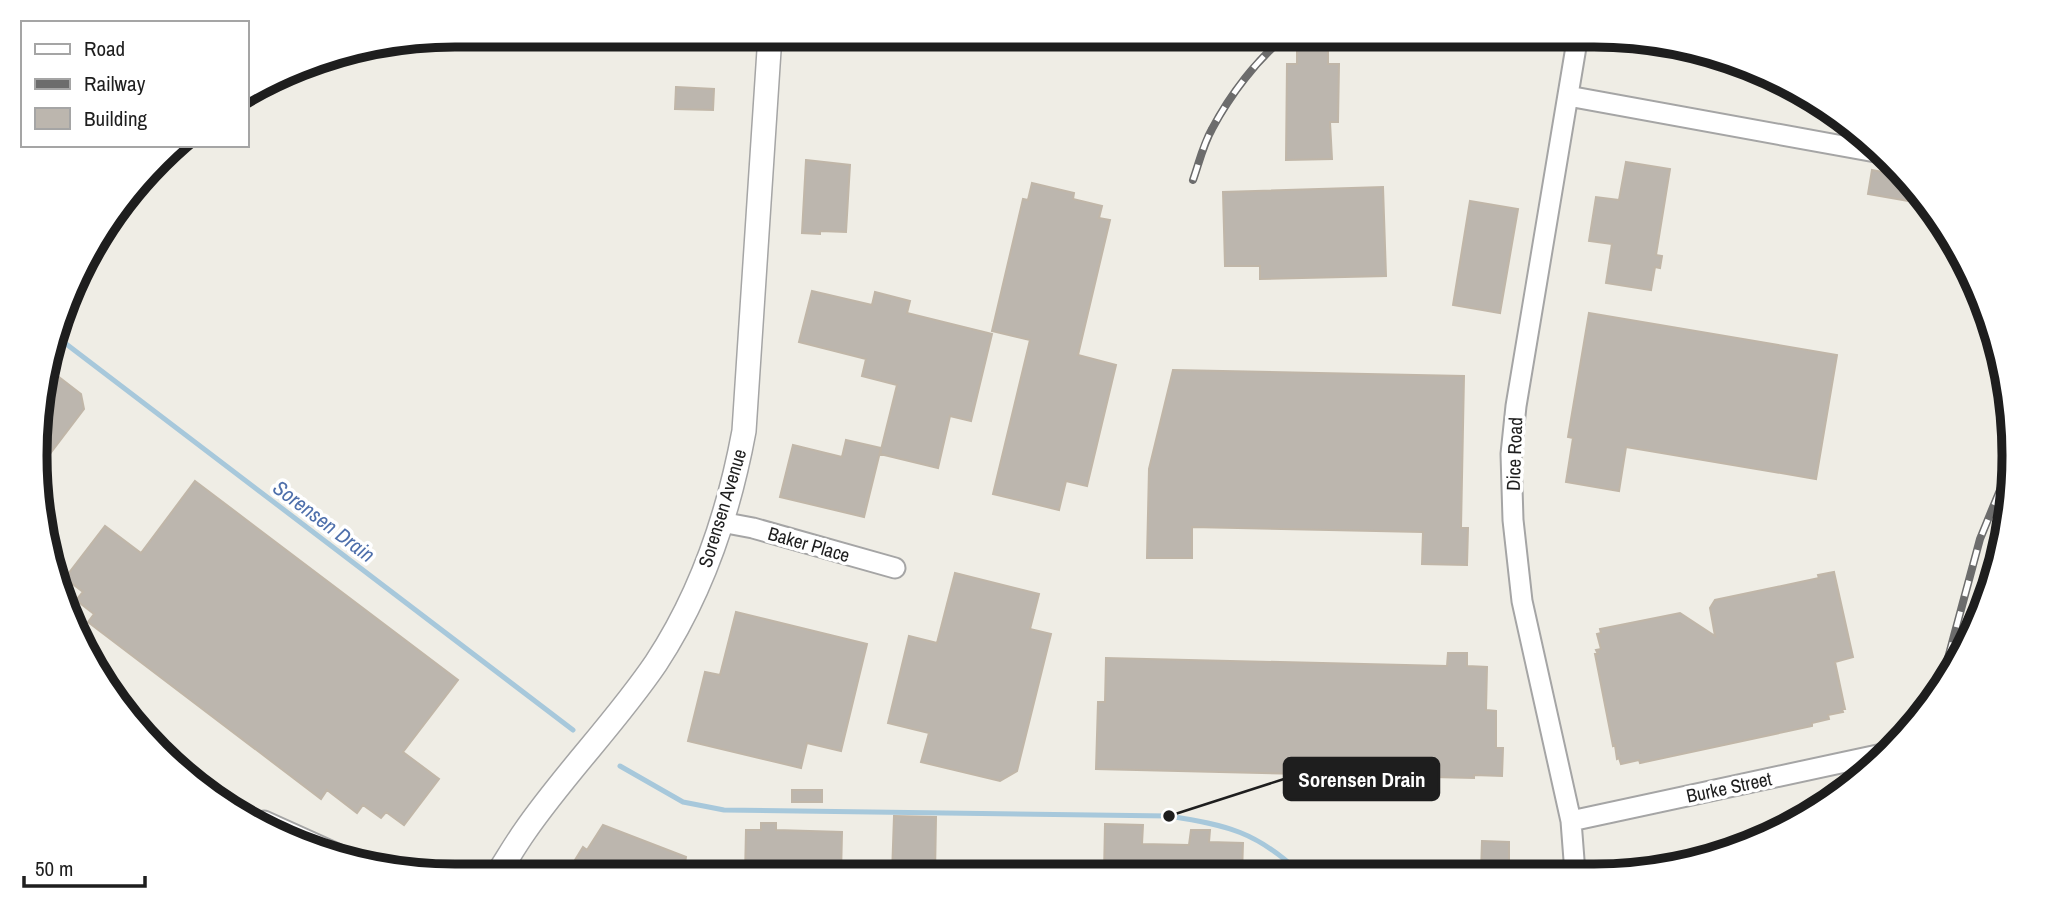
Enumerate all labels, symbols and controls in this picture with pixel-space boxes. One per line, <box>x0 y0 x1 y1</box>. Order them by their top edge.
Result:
legend <box>21 21 248 147</box>
text: Road <box>84 34 125 63</box>
text: Railway <box>84 69 146 98</box>
text: Building <box>84 104 148 133</box>
street label: Dice Road <box>1500 417 1528 491</box>
street label: Sorensen Avenue <box>692 446 752 570</box>
water label: Sorensen Drain <box>267 473 381 569</box>
street label: Baker Place <box>765 520 853 568</box>
callout: Sorensen Drain <box>1284 758 1439 800</box>
text: Sorensen Drain <box>1298 765 1426 794</box>
street label: Burke Street <box>1684 765 1775 809</box>
scale bar <box>24 844 145 888</box>
text: 50 m <box>35 854 73 883</box>

